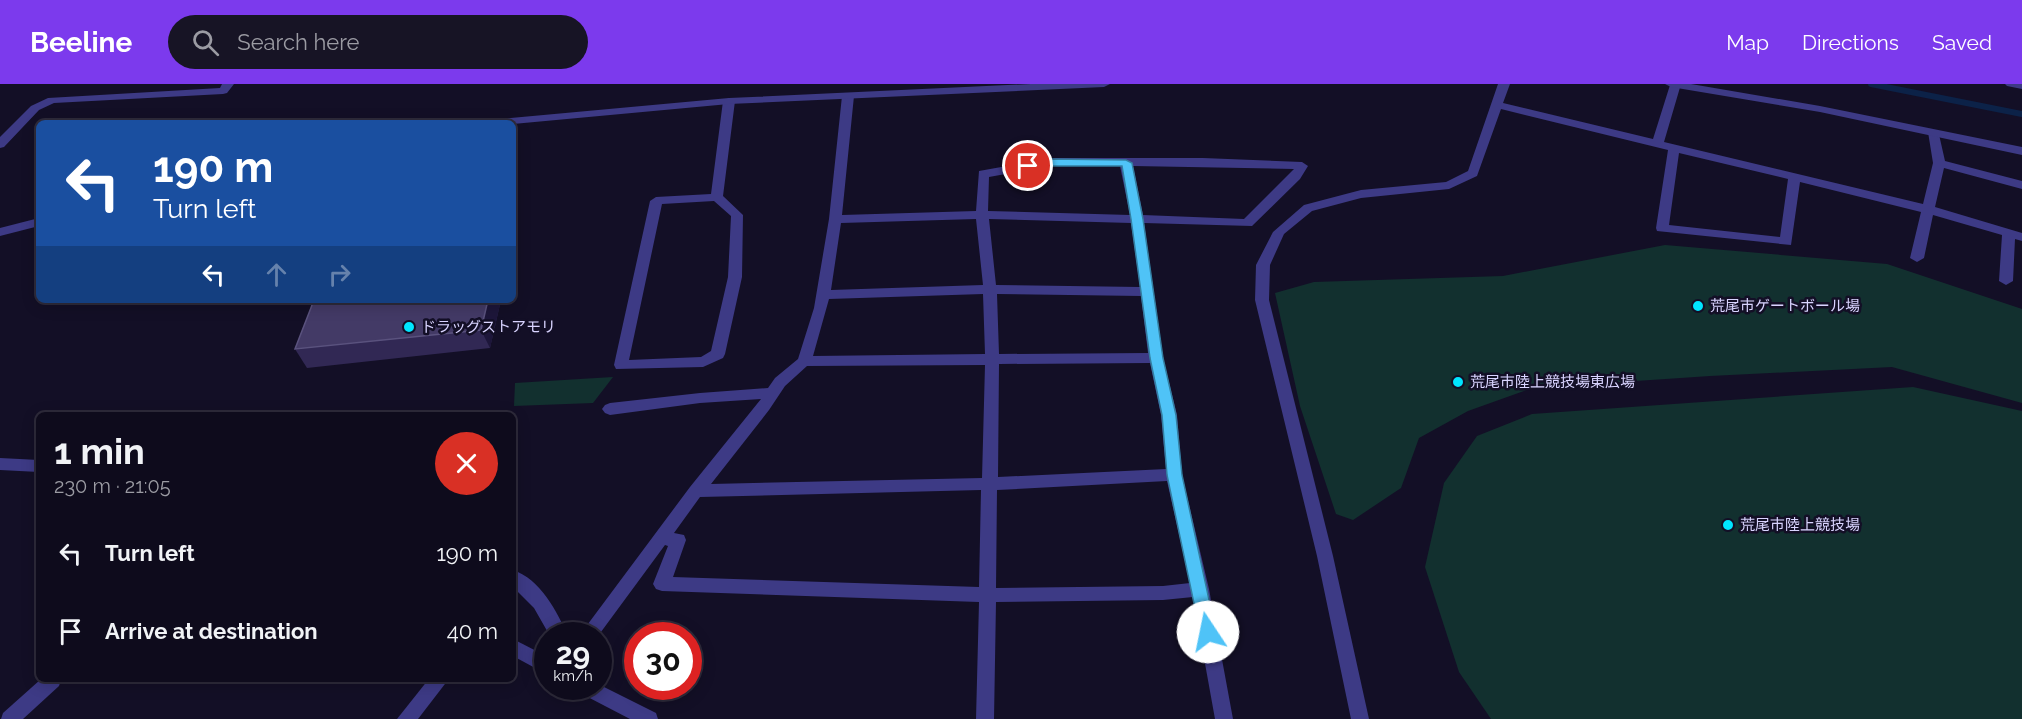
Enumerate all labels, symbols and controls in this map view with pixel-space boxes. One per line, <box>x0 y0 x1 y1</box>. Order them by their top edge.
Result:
search box <box>168 15 588 69</box>
text: Beeline <box>30 26 132 59</box>
icon: search <box>189 26 222 59</box>
text: Search here <box>237 29 359 55</box>
text: Map <box>1726 30 1769 55</box>
text: Directions <box>1802 30 1899 55</box>
text: Saved <box>1932 30 1992 55</box>
pin <box>1002 140 1053 191</box>
text: 190 m <box>153 143 273 192</box>
icon: left <box>54 144 132 222</box>
icon: arrive <box>1011 149 1044 182</box>
text: Turn left <box>153 193 256 224</box>
icon: left <box>197 258 230 291</box>
icon: ahead <box>260 258 293 291</box>
icon: right <box>323 258 356 291</box>
place label: 荒尾市ゲートボール場 <box>1710 297 1860 315</box>
marker: 荒尾市ゲートボール場 <box>1691 299 1705 313</box>
place label: ドラッグストアモリ <box>421 318 556 336</box>
marker: ドラッグストアモリ <box>402 320 416 334</box>
place label: 荒尾市陸上競技場東広場 <box>1470 373 1635 391</box>
marker: 荒尾市陸上競技場東広場 <box>1451 375 1465 389</box>
text: 1 min <box>54 430 145 472</box>
button: close <box>435 432 498 495</box>
text: 230 m · 21:05 <box>54 474 171 498</box>
place label: 荒尾市陸上競技場 <box>1740 516 1860 534</box>
marker: 荒尾市陸上競技場 <box>1721 518 1735 532</box>
icon: left <box>54 537 87 570</box>
text: Turn left <box>105 540 195 566</box>
text: 190 m <box>436 540 498 566</box>
position arrow <box>1176 600 1240 664</box>
icon: arrive <box>54 615 87 648</box>
text: Arrive at destination <box>105 618 318 644</box>
text: 40 m <box>447 618 498 644</box>
speed limit sign: 30 <box>624 622 702 700</box>
text: 29 <box>556 636 590 671</box>
text: km/h <box>553 667 593 685</box>

